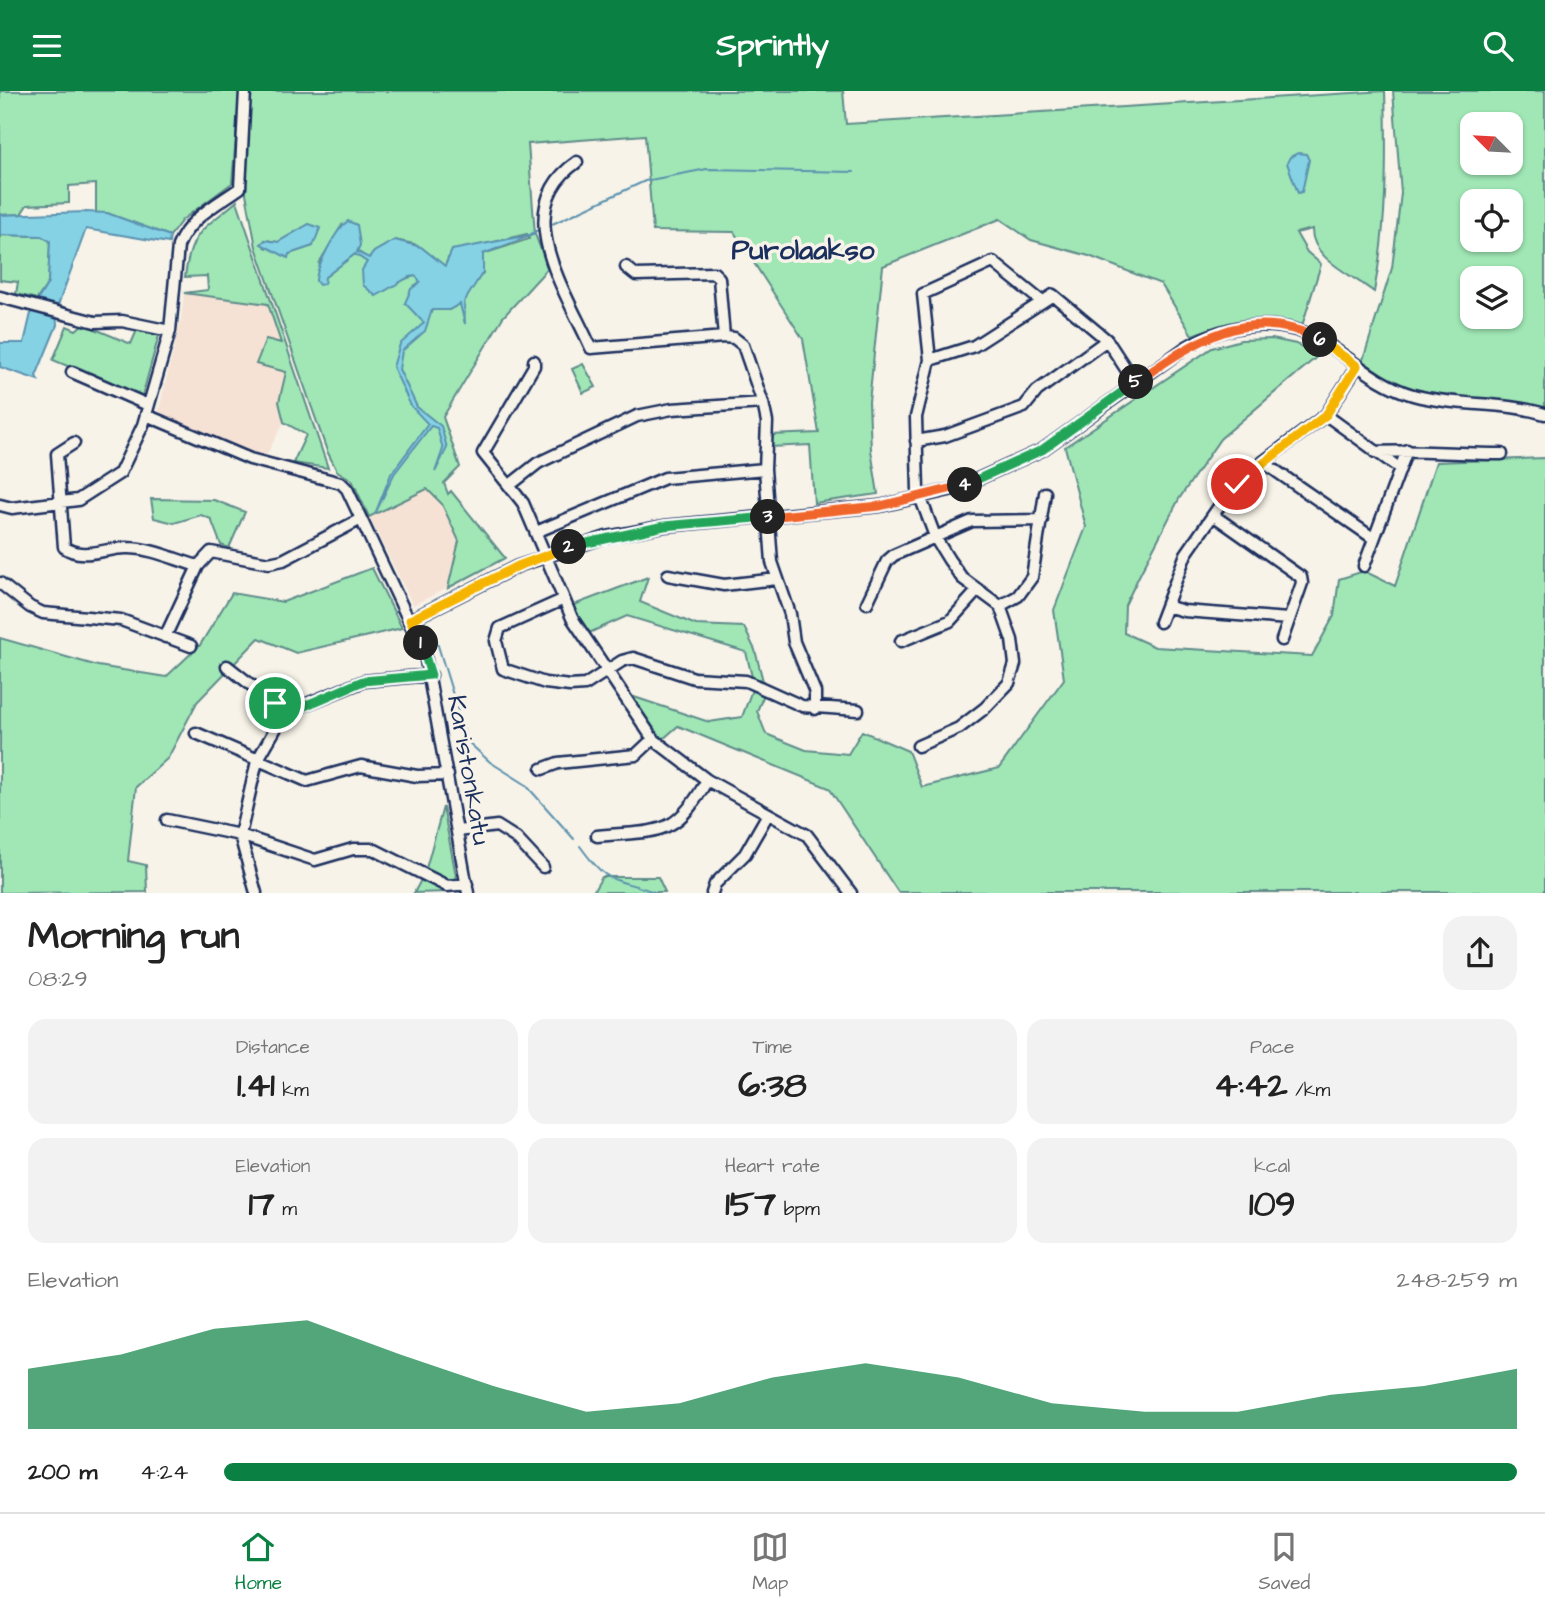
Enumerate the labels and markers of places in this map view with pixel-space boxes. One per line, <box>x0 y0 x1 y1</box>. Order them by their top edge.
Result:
pin: 6 <box>1302 323 1338 357</box>
pin: 5 <box>1118 365 1154 399</box>
pin <box>1207 454 1267 514</box>
pin: 4 <box>948 467 982 503</box>
pin: 3 <box>750 499 786 535</box>
pin: 2 <box>552 529 586 565</box>
pin: 1 <box>404 625 438 661</box>
pin <box>245 673 305 733</box>

